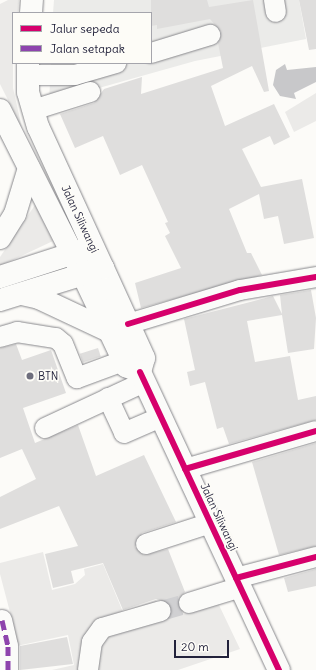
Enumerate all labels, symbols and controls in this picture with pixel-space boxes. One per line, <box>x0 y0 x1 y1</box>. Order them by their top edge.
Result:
legend <box>12 12 152 64</box>
text: Jalur sepeda <box>50 21 120 36</box>
text: Jalan setapak <box>50 41 125 56</box>
street label: Jalan Siliwangi <box>59 183 101 255</box>
place label: BTN <box>38 369 58 383</box>
marker: BTN <box>25 371 35 381</box>
street label: Jalan Siliwangi <box>198 481 240 553</box>
scale bar <box>176 632 231 658</box>
text: 20 m <box>181 639 209 654</box>

